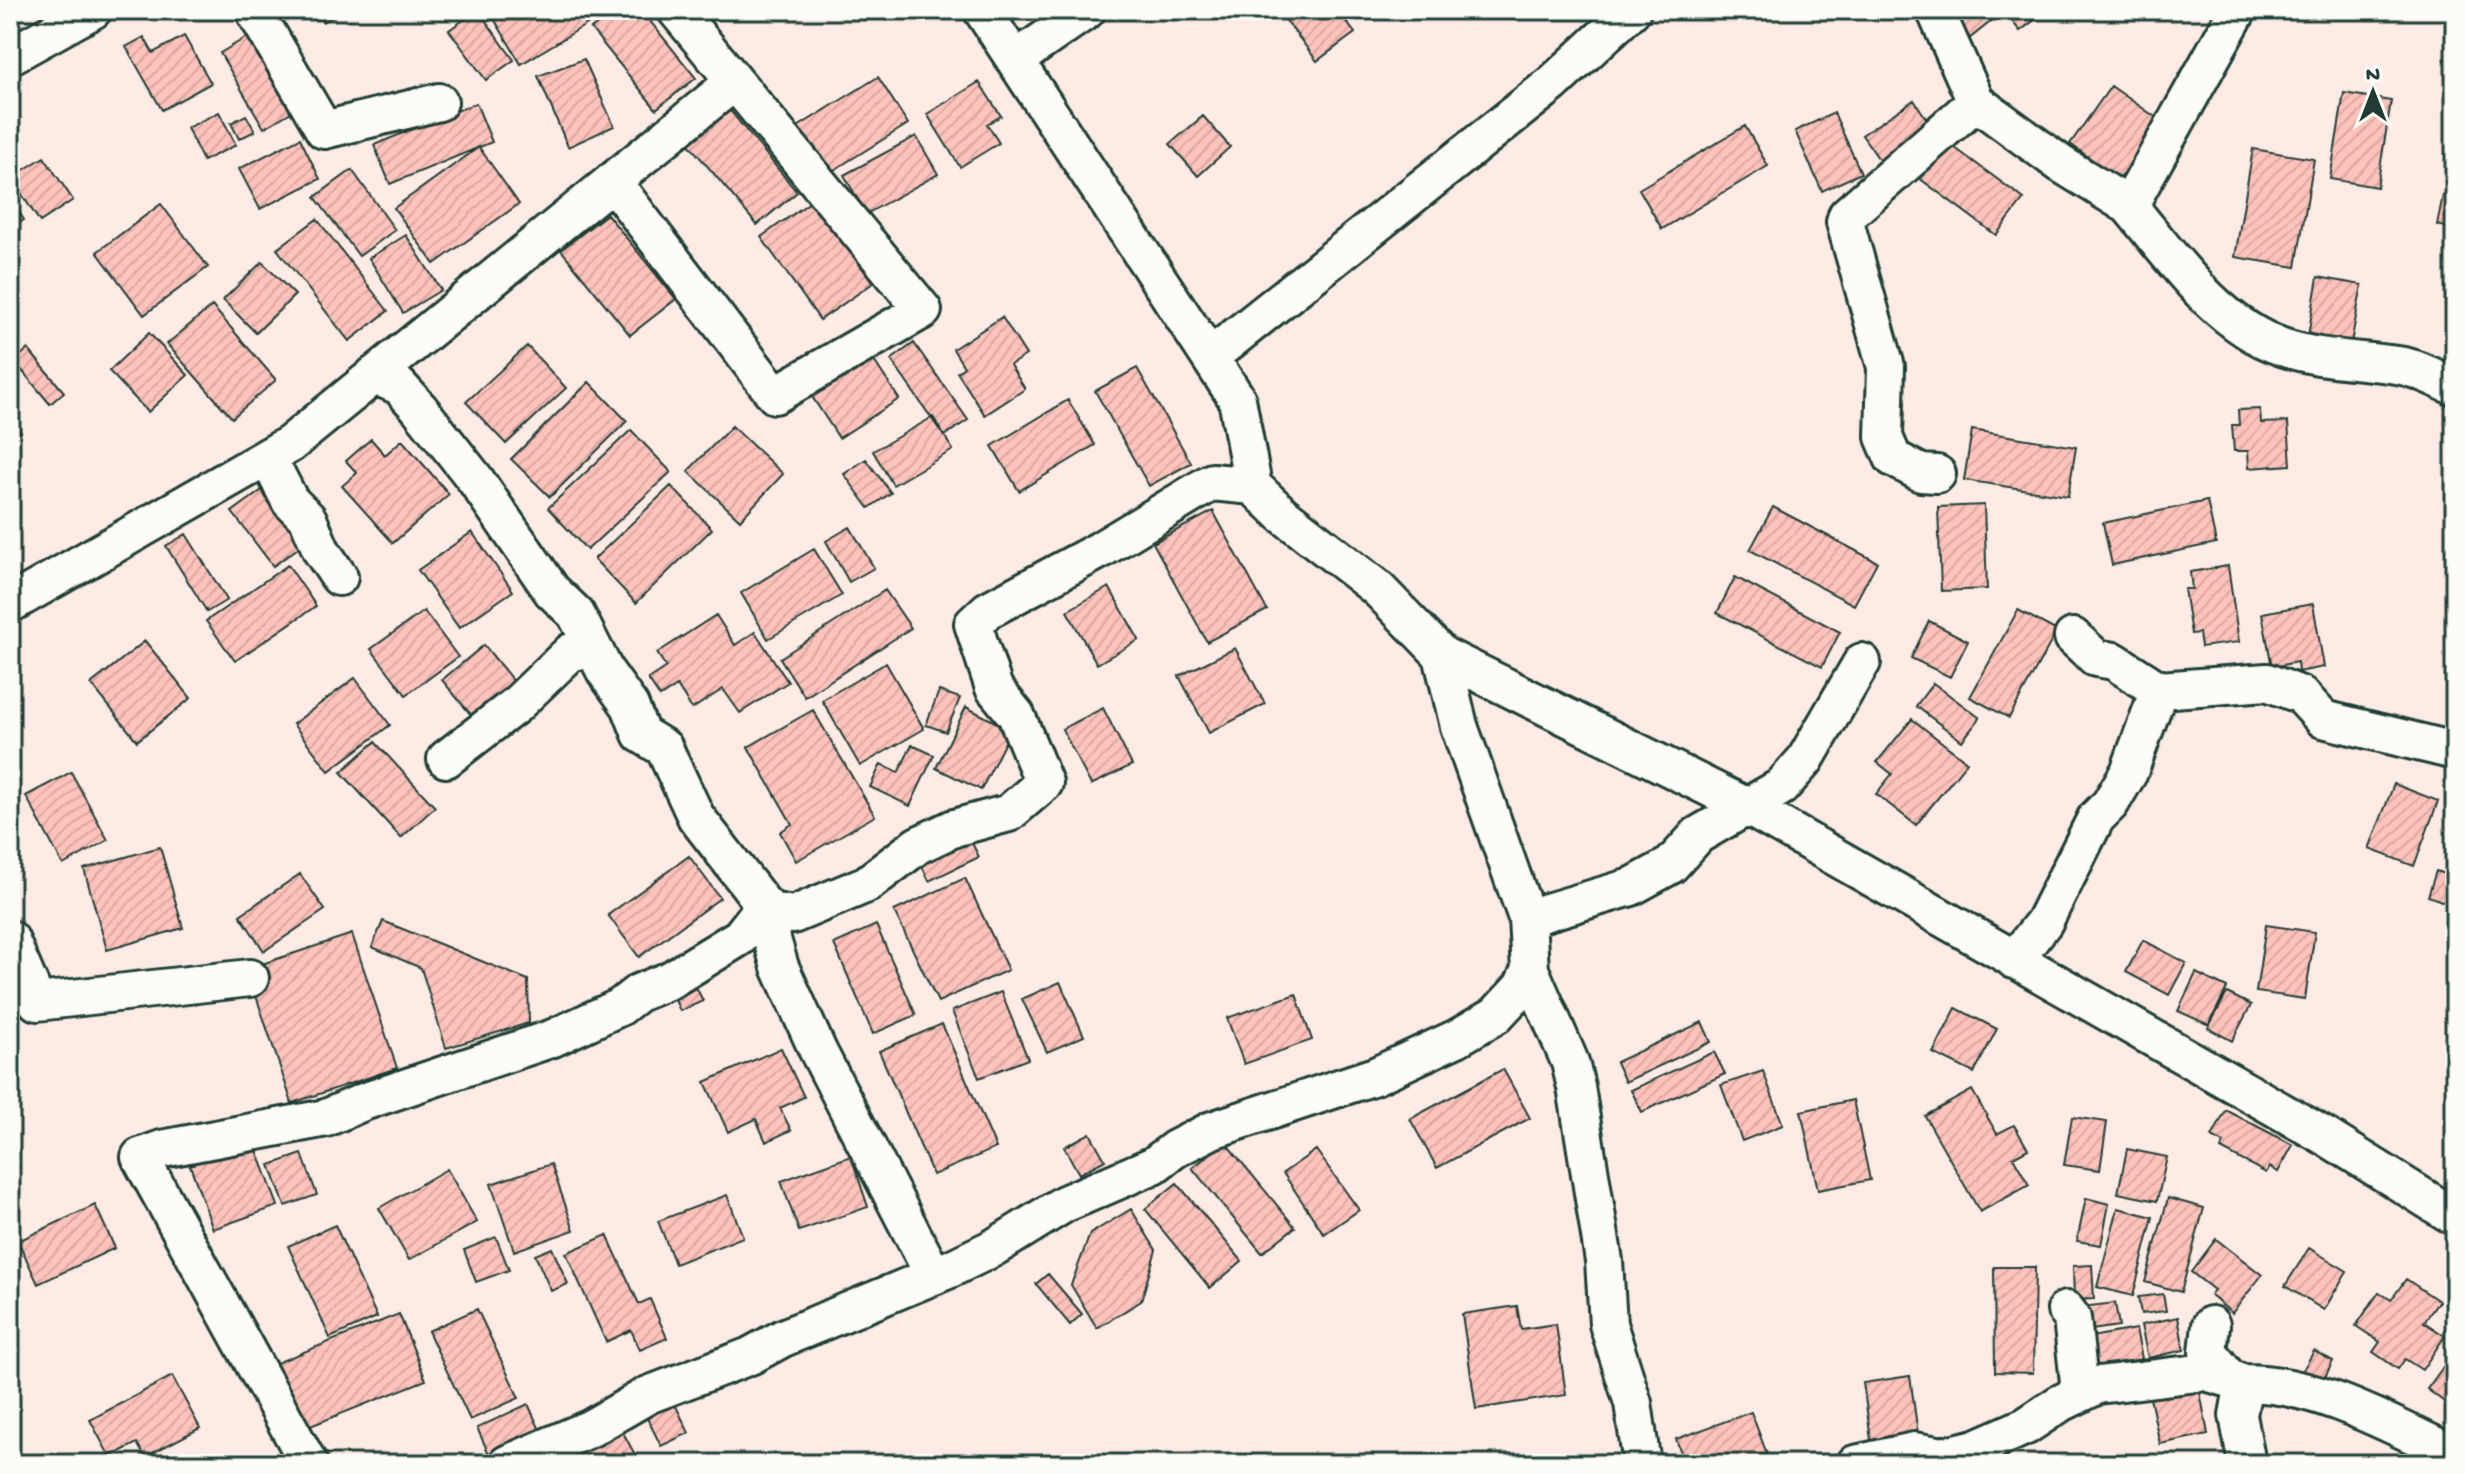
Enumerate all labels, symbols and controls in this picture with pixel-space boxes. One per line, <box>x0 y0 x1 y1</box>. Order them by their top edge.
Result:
north arrow <box>2333 52 2413 132</box>
text: N <box>2366 63 2380 89</box>

